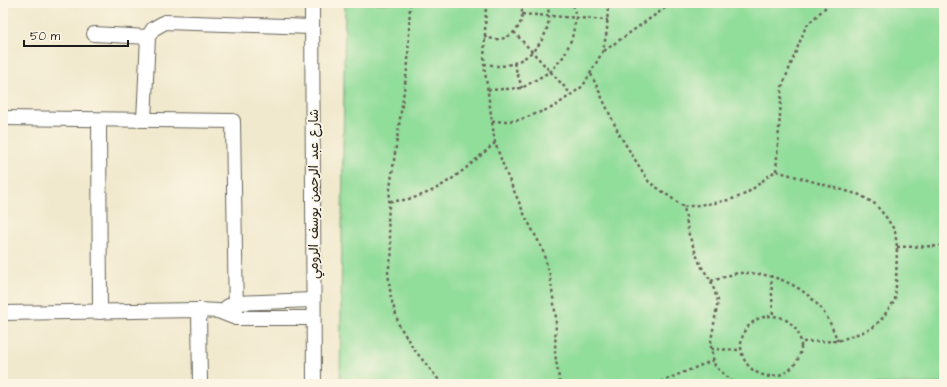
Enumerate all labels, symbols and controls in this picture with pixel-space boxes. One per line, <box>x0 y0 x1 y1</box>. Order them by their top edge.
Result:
scale bar <box>24 22 128 48</box>
text: 50 m <box>30 28 61 45</box>
street label: شارع عبد الرحمن يوسف الرومي <box>305 109 325 279</box>

